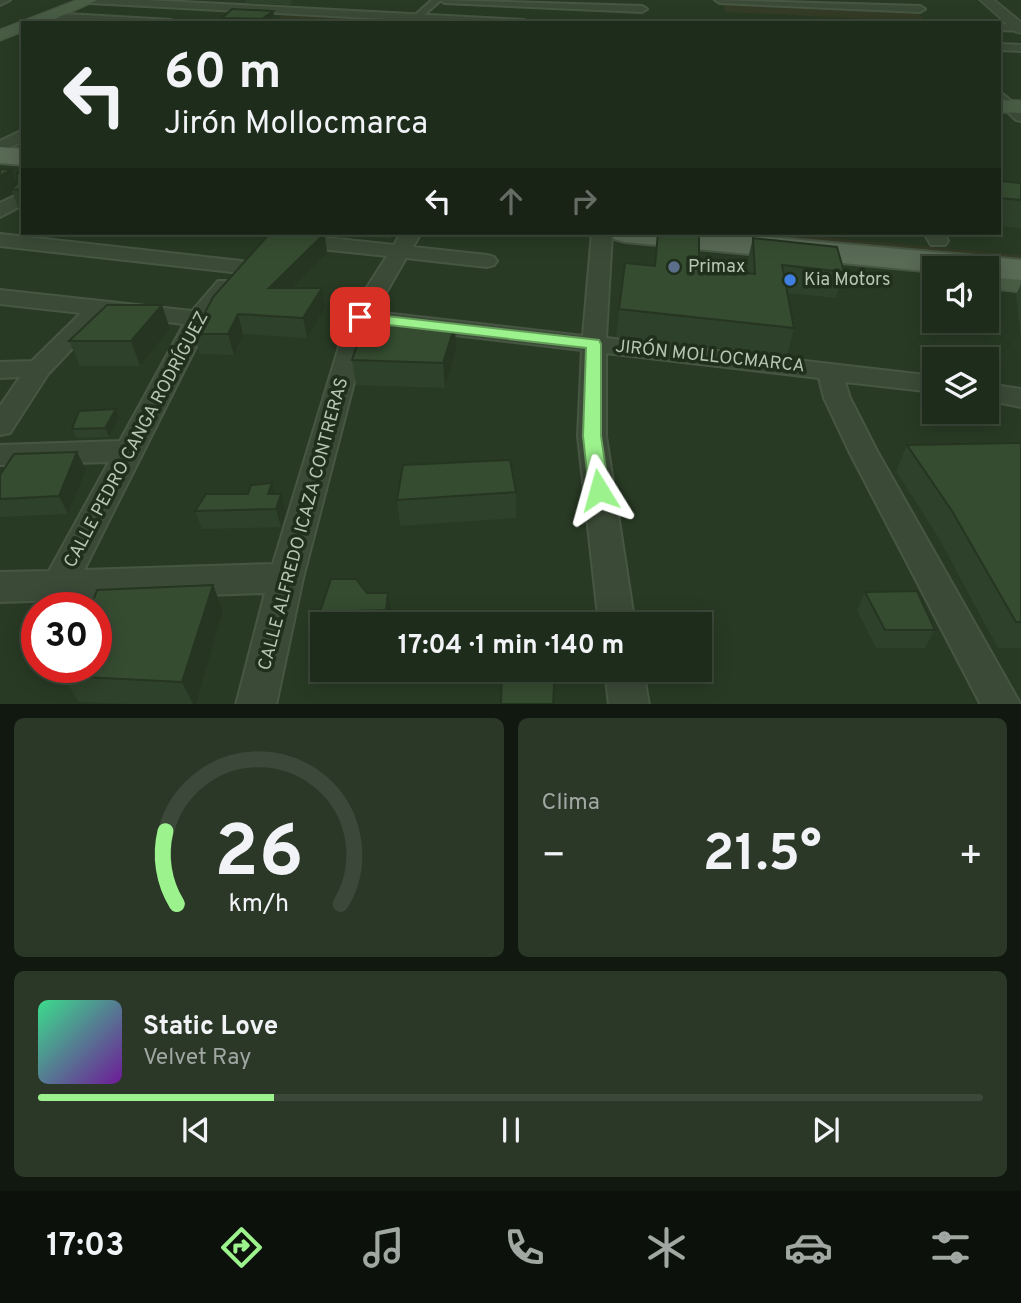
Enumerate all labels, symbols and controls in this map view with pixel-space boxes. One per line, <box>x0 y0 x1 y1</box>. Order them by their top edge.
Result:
text: 60 m <box>164 44 282 106</box>
icon: left <box>49 49 140 140</box>
text: Jirón Mollocmarca <box>164 105 428 145</box>
icon: left <box>419 182 457 220</box>
icon: ahead <box>492 182 530 220</box>
icon: right <box>565 182 603 220</box>
place label: Primax <box>688 256 745 279</box>
map controls <box>922 256 999 424</box>
button: sound <box>922 256 999 333</box>
marker: Primax <box>666 259 682 275</box>
place label: Kia Motors <box>804 269 890 292</box>
marker: Kia Motors <box>782 272 798 288</box>
pin <box>330 287 390 347</box>
icon: arrive <box>341 298 379 336</box>
street label: CALLE PEDRO CANGA RODRÍGUEZ <box>58 307 215 572</box>
street label: JIRÓN MOLLOCMARCA <box>614 334 806 378</box>
button: layers <box>922 347 999 424</box>
street label: CALLE ALFREDO ICAZA CONTRERAS <box>254 375 354 673</box>
position arrow <box>562 453 636 527</box>
speed limit sign: 30 <box>21 592 112 683</box>
text: 17:04 · 1 min · 140 m <box>398 630 624 663</box>
text: Clima <box>542 789 600 818</box>
text: 26 <box>214 810 303 902</box>
text: 21.5° <box>703 823 822 889</box>
text: − <box>542 833 566 882</box>
text: + <box>958 833 983 882</box>
text: km/h <box>228 888 289 920</box>
text: Static Love <box>143 1011 278 1044</box>
text: Velvet Ray <box>143 1044 251 1073</box>
icon: previous <box>177 1111 215 1149</box>
icon: pause <box>492 1111 530 1149</box>
icon: next <box>807 1111 845 1149</box>
icon: directions <box>217 1223 266 1272</box>
icon: music <box>359 1223 408 1272</box>
icon: phone <box>500 1223 549 1272</box>
icon: climate <box>642 1223 691 1272</box>
icon: car <box>784 1223 833 1272</box>
icon: filters <box>926 1223 975 1272</box>
text: 17:03 <box>46 1227 124 1267</box>

